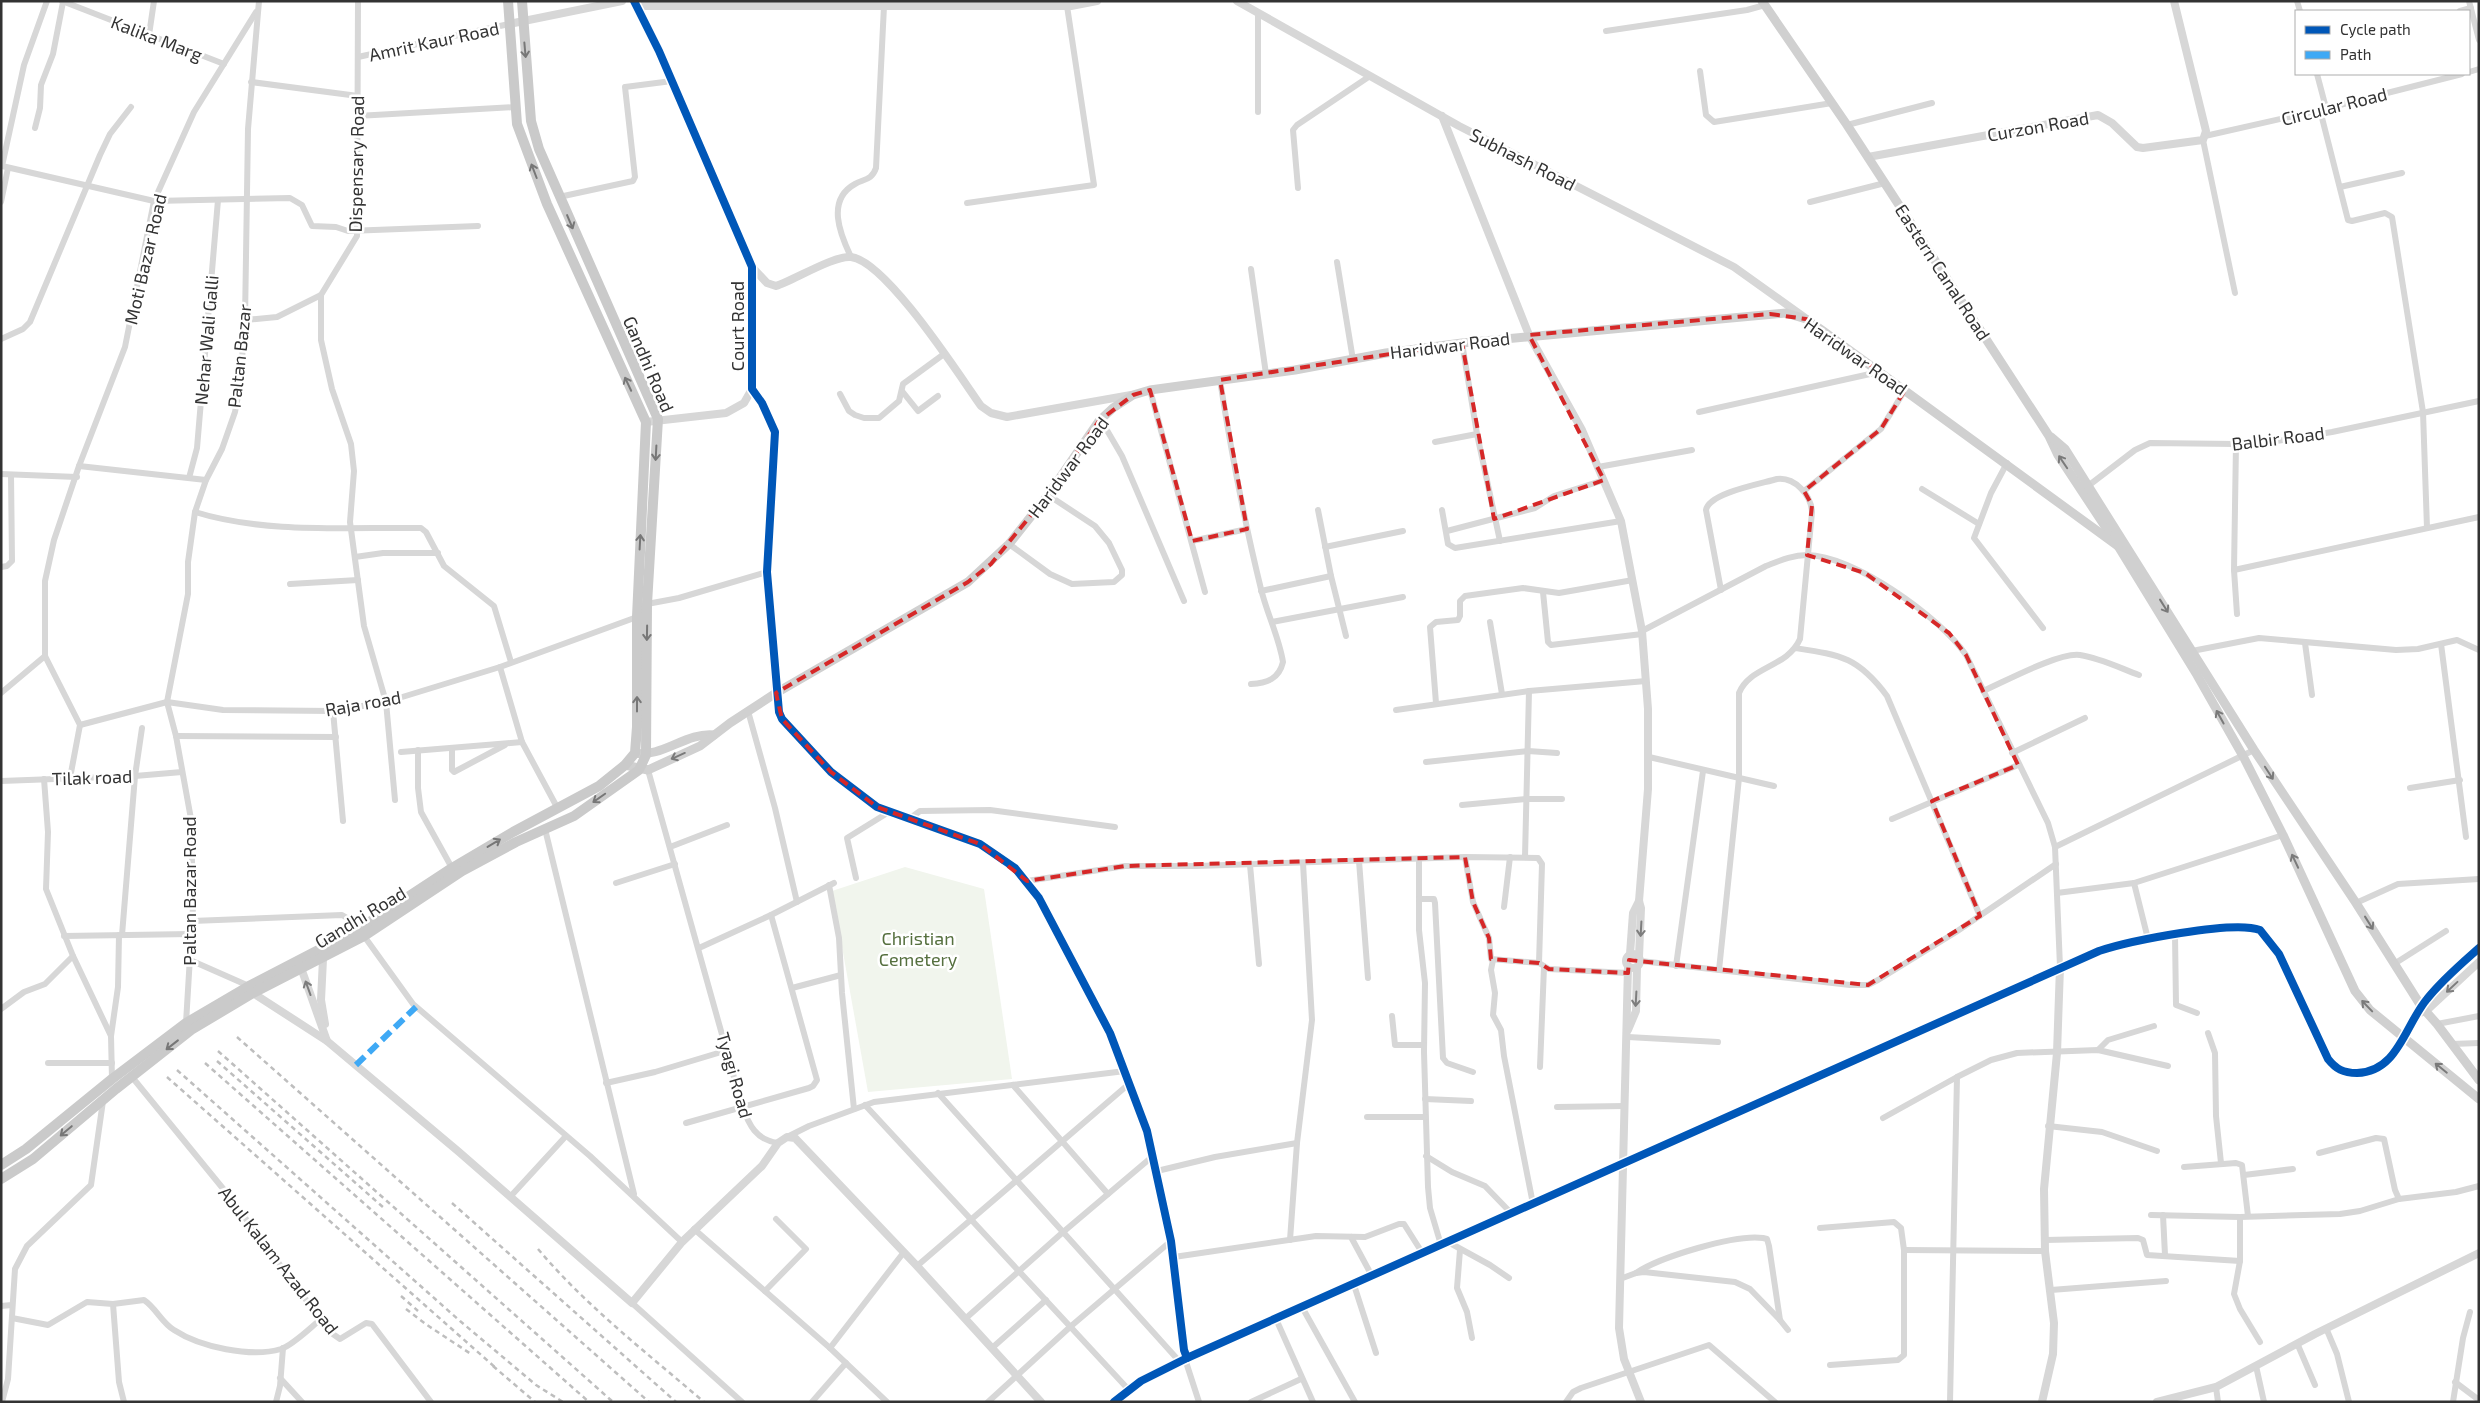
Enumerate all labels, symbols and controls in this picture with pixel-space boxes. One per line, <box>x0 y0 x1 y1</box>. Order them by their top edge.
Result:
street label: Kalika Marg <box>108 10 206 66</box>
legend <box>2295 10 2470 75</box>
street label: Amrit Kaur Road <box>367 16 501 66</box>
text: Cycle path <box>2340 20 2411 38</box>
one-way arrow <box>521 42 530 58</box>
text: Path <box>2340 45 2371 63</box>
street label: Circular Road <box>2279 82 2389 130</box>
street label: Dispensary Road <box>344 95 368 233</box>
street label: Curzon Road <box>1985 106 2091 146</box>
street label: Subhash Road <box>1466 123 1580 195</box>
one-way arrow <box>529 164 538 179</box>
street label: Moti Bazar Road <box>119 191 171 327</box>
street label: Eastern Canal Road <box>1891 200 1995 344</box>
one-way arrow <box>565 214 575 229</box>
street label: Nehar Wali Galli <box>189 274 223 406</box>
street label: Court Road <box>726 281 748 371</box>
street label: Paltan Bazar <box>223 303 255 409</box>
street label: Haridwar Road <box>1800 312 1912 400</box>
street label: Gandhi Road <box>619 313 679 415</box>
street label: Haridwar Road <box>1389 327 1511 363</box>
one-way arrow <box>623 377 633 392</box>
street label: Haridwar Road <box>1023 412 1113 522</box>
street label: Balbir Road <box>2230 421 2326 455</box>
one-way arrow <box>652 445 661 461</box>
one-way arrow <box>2057 455 2068 469</box>
one-way arrow <box>636 534 645 550</box>
one-way arrow <box>2159 598 2169 612</box>
one-way arrow <box>642 624 652 641</box>
street label: Raja road <box>323 685 403 721</box>
one-way arrow <box>632 697 642 713</box>
one-way arrow <box>2215 710 2225 724</box>
one-way arrow <box>671 752 686 761</box>
street label: Tilak road <box>51 765 133 789</box>
one-way arrow <box>2264 766 2274 780</box>
one-way arrow <box>593 793 607 803</box>
street label: Paltan Bazar Road <box>178 816 200 966</box>
one-way arrow <box>486 838 501 848</box>
one-way arrow <box>2290 854 2299 869</box>
street label: Gandhi Road <box>310 881 410 953</box>
one-way arrow <box>2363 916 2374 930</box>
one-way arrow <box>1636 920 1645 936</box>
park label: Christian Cemetery <box>879 927 958 970</box>
one-way arrow <box>303 981 312 997</box>
one-way arrow <box>2446 981 2459 993</box>
one-way arrow <box>1632 991 1641 1007</box>
one-way arrow <box>2361 1000 2373 1012</box>
street label: Tyagi Road <box>712 1029 758 1121</box>
one-way arrow <box>166 1040 179 1051</box>
one-way arrow <box>2435 1063 2448 1074</box>
one-way arrow <box>59 1126 72 1137</box>
street label: Abul Kalam Azad Road <box>214 1182 344 1338</box>

